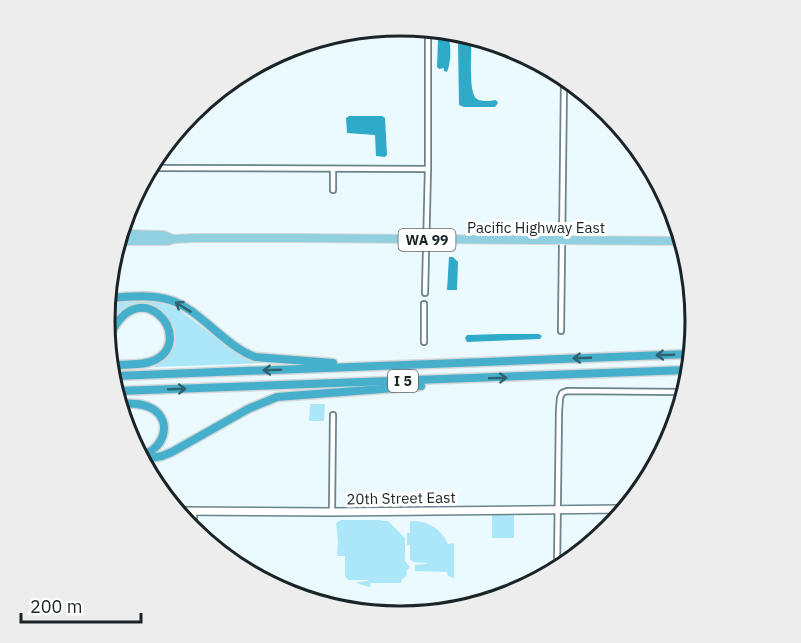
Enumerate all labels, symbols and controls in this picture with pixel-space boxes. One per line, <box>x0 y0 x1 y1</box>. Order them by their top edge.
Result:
street label: Pacific Highway East <box>467 218 605 237</box>
road number: WA 99 <box>398 229 456 251</box>
one-way arrow <box>175 300 192 312</box>
one-way arrow <box>656 350 676 361</box>
one-way arrow <box>573 353 593 364</box>
one-way arrow <box>263 365 283 376</box>
road number: I 5 <box>388 370 418 392</box>
one-way arrow <box>487 372 507 383</box>
one-way arrow <box>166 383 186 395</box>
street label: 20th Street East <box>346 488 456 508</box>
scale bar <box>21 586 141 624</box>
text: 200 m <box>30 595 82 618</box>

